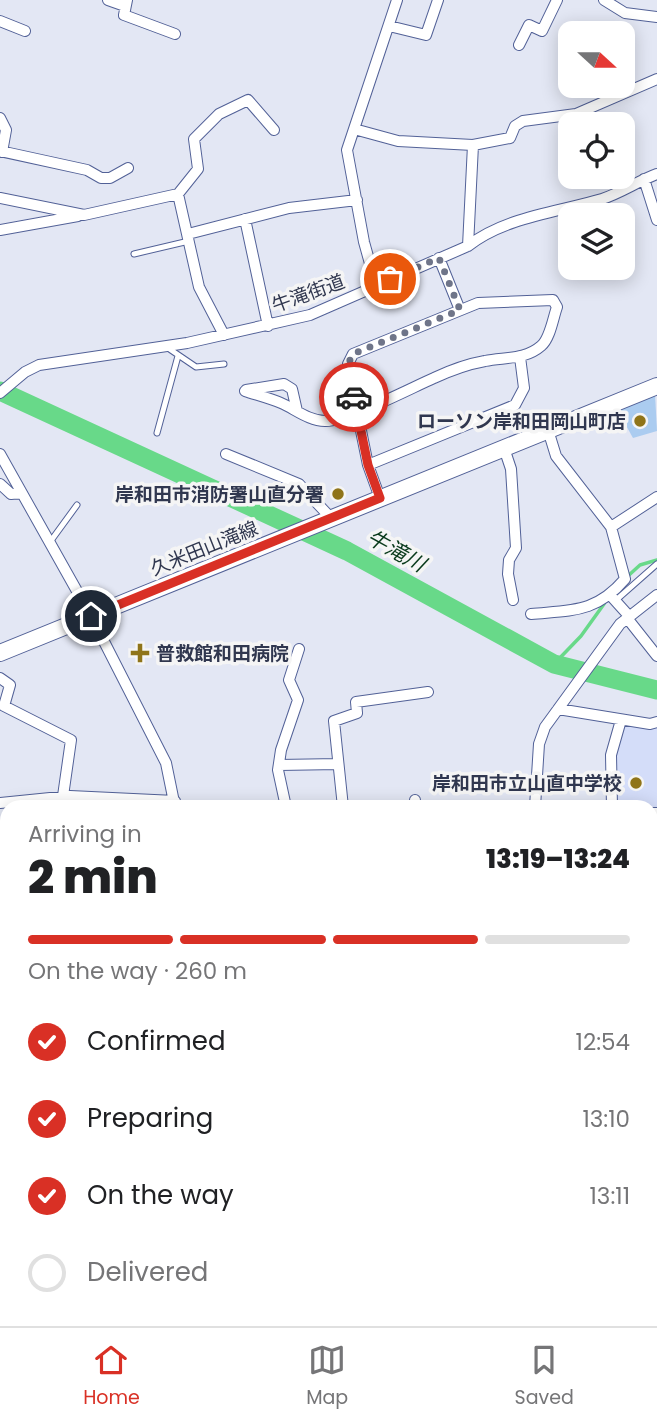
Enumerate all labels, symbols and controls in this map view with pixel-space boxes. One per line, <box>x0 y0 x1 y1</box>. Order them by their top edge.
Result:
north arrow <box>558 21 635 98</box>
map controls <box>558 21 635 280</box>
button: locate <box>558 112 635 189</box>
button: layers <box>558 203 635 280</box>
pin <box>360 249 420 309</box>
icon: bag <box>371 260 409 298</box>
street label: 牛滝街道 <box>268 268 349 319</box>
courier <box>319 362 389 432</box>
icon: car <box>335 378 373 416</box>
place label: ローソン岸和田岡山町店 <box>417 408 626 435</box>
marker: ローソン岸和田岡山町店 <box>632 413 648 429</box>
place label: 岸和田市消防署山直分署 <box>115 481 324 508</box>
marker: 岸和田市消防署山直分署 <box>330 486 346 502</box>
street label: 久米田山滝線 <box>146 515 262 582</box>
water label: 牛滝川 <box>362 523 433 579</box>
pin <box>61 586 121 646</box>
icon: home <box>72 597 110 635</box>
place label: 普救館和田病院 <box>156 640 289 667</box>
marker: 普救館和田病院 <box>130 643 150 663</box>
place label: 岸和田市立山直中学校 <box>432 770 622 797</box>
marker: 岸和田市立山直中学校 <box>628 775 644 791</box>
text: Arriving in <box>28 818 142 850</box>
text: 13:19–13:24 <box>486 841 630 877</box>
text: 2 min <box>28 845 158 909</box>
text: On the way · 260 m <box>28 955 247 987</box>
icon: check <box>28 1023 66 1061</box>
text: Confirmed <box>87 1023 225 1059</box>
text: 12:54 <box>576 1026 630 1058</box>
icon: check <box>28 1100 66 1138</box>
text: Preparing <box>87 1100 213 1136</box>
text: 13:10 <box>582 1103 630 1135</box>
icon: check <box>28 1177 66 1215</box>
text: On the way <box>87 1177 234 1213</box>
text: 13:11 <box>589 1180 630 1212</box>
text: Delivered <box>87 1254 208 1290</box>
tab: Home <box>83 1341 140 1412</box>
tab: Map <box>306 1341 348 1412</box>
tab: Saved <box>515 1341 574 1412</box>

